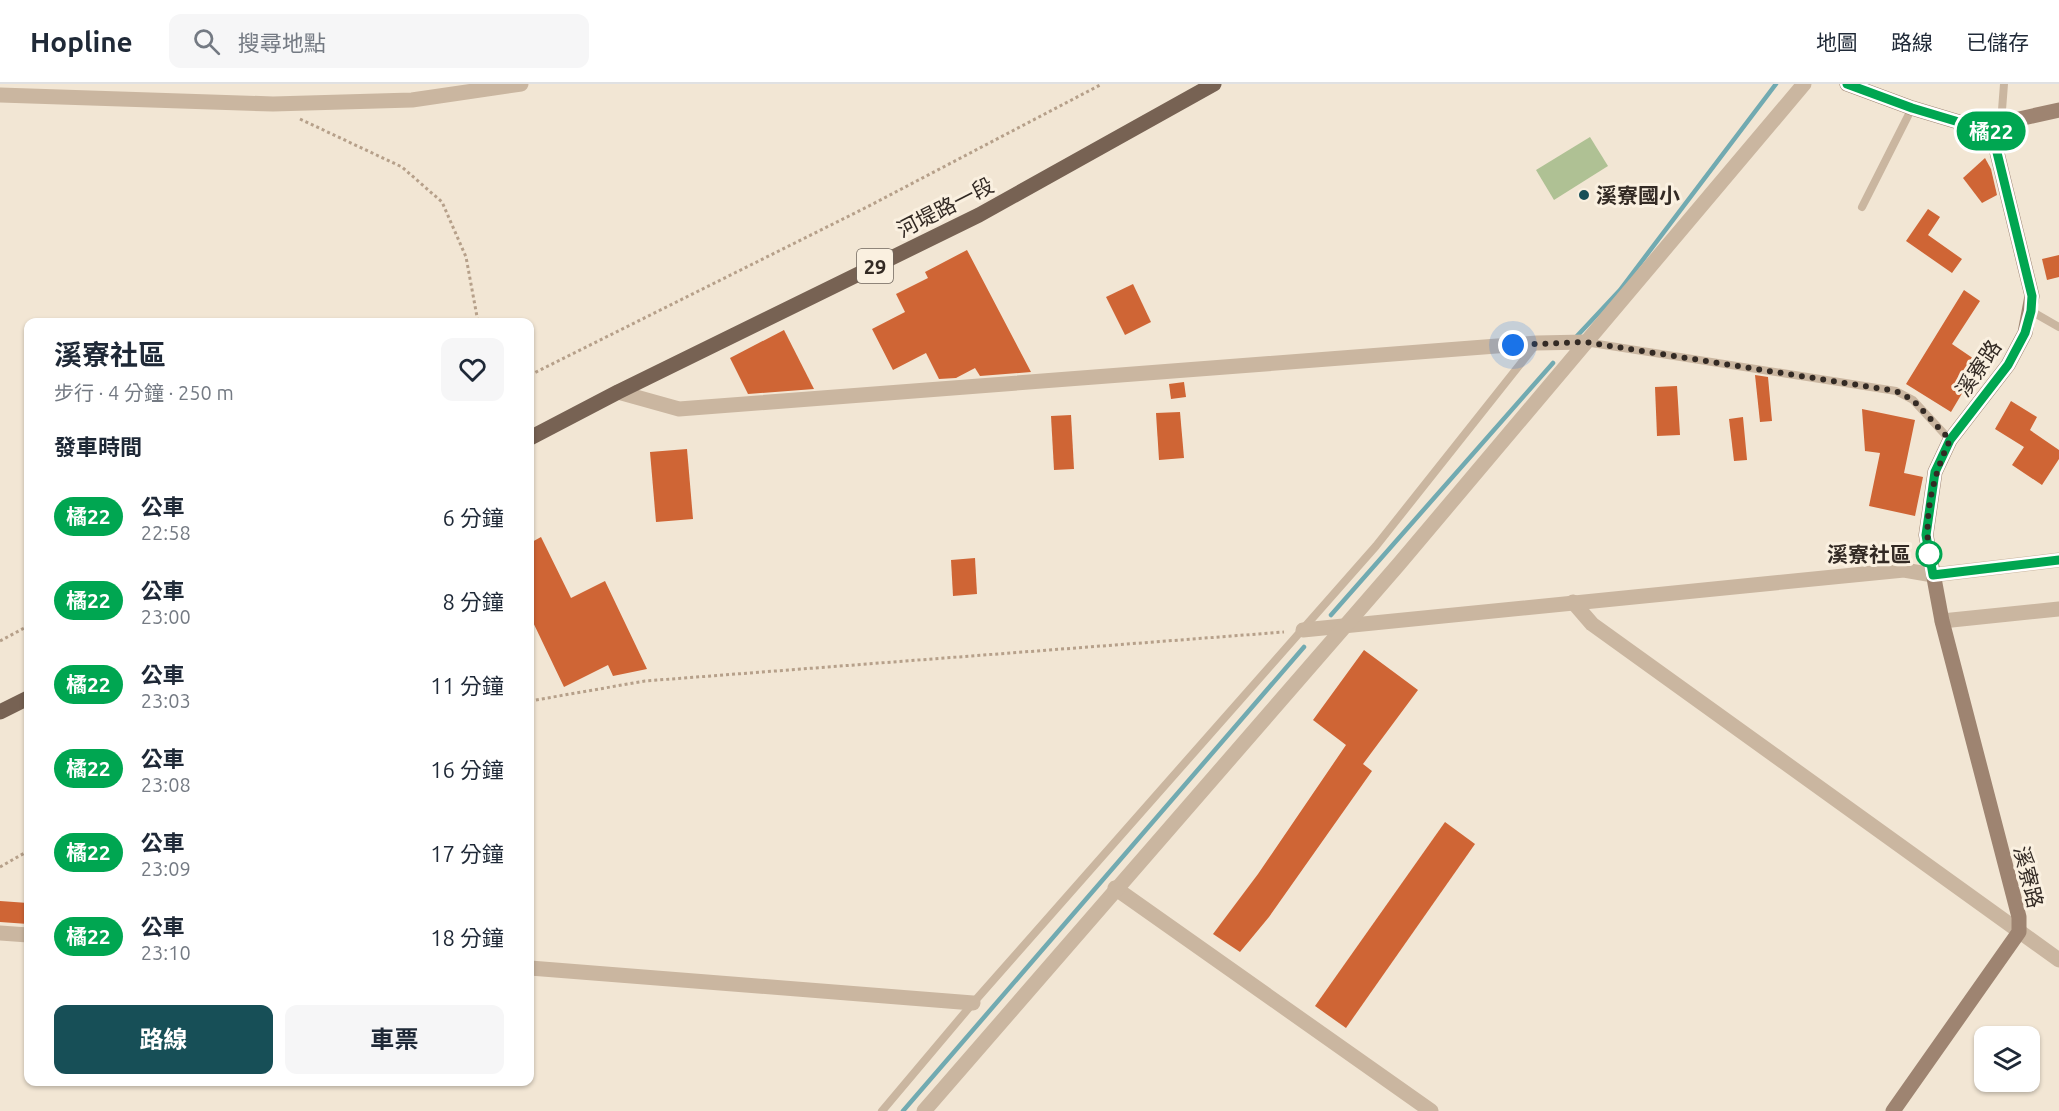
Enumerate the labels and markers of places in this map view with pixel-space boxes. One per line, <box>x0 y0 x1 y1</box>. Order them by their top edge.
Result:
place label: 溪寮國小 <box>1596 183 1680 207</box>
marker: 溪寮國小 <box>1577 188 1591 202</box>
marker: 溪寮社區 <box>1916 541 1942 567</box>
place label: 溪寮社區 <box>1827 542 1911 566</box>

